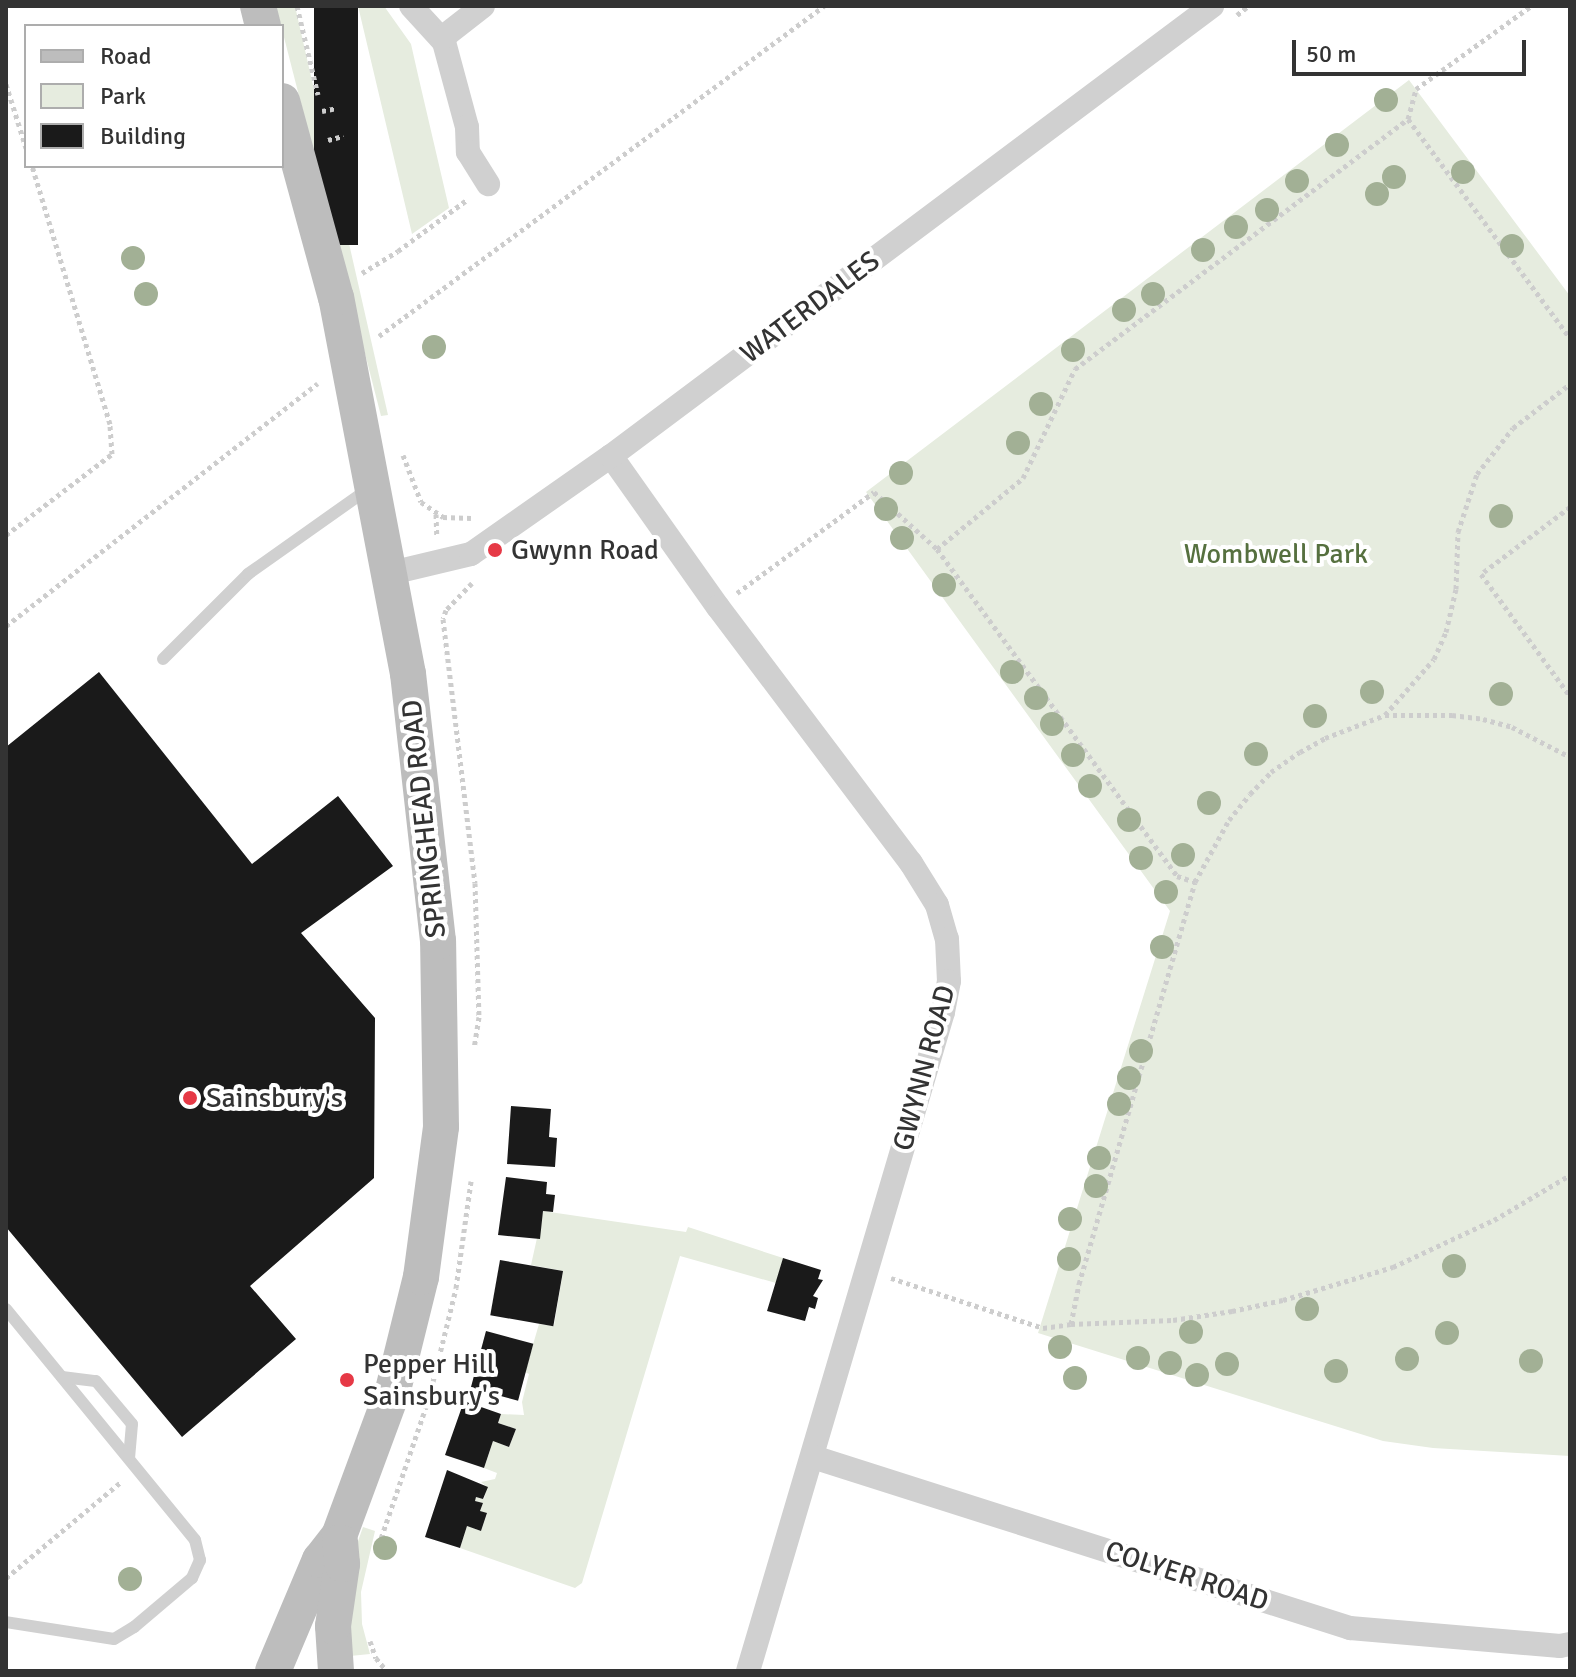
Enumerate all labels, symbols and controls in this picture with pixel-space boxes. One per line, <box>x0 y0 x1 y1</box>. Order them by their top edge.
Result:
legend <box>24 24 284 168</box>
scale bar <box>1296 24 1530 74</box>
text: 50 m <box>1306 39 1356 69</box>
text: Road <box>100 41 151 71</box>
text: Park <box>100 81 146 111</box>
text: Building <box>100 121 186 151</box>
street label: WATERDALES <box>734 244 886 370</box>
place label: Gwynn Road <box>511 533 659 567</box>
park label: Wombwell Park <box>1184 537 1368 571</box>
marker: Gwynn Road <box>486 541 504 559</box>
street label: SPRINGHEAD ROAD <box>395 698 453 940</box>
street label: GWYNN ROAD <box>886 982 962 1154</box>
place label: Sainsbury's <box>206 1081 343 1115</box>
marker: Sainsbury's <box>181 1089 199 1107</box>
place label: Pepper Hill Sainsbury's <box>363 1347 500 1413</box>
marker: Pepper Hill Sainsbury's <box>338 1371 356 1389</box>
street label: COLYER ROAD <box>1101 1534 1273 1618</box>

